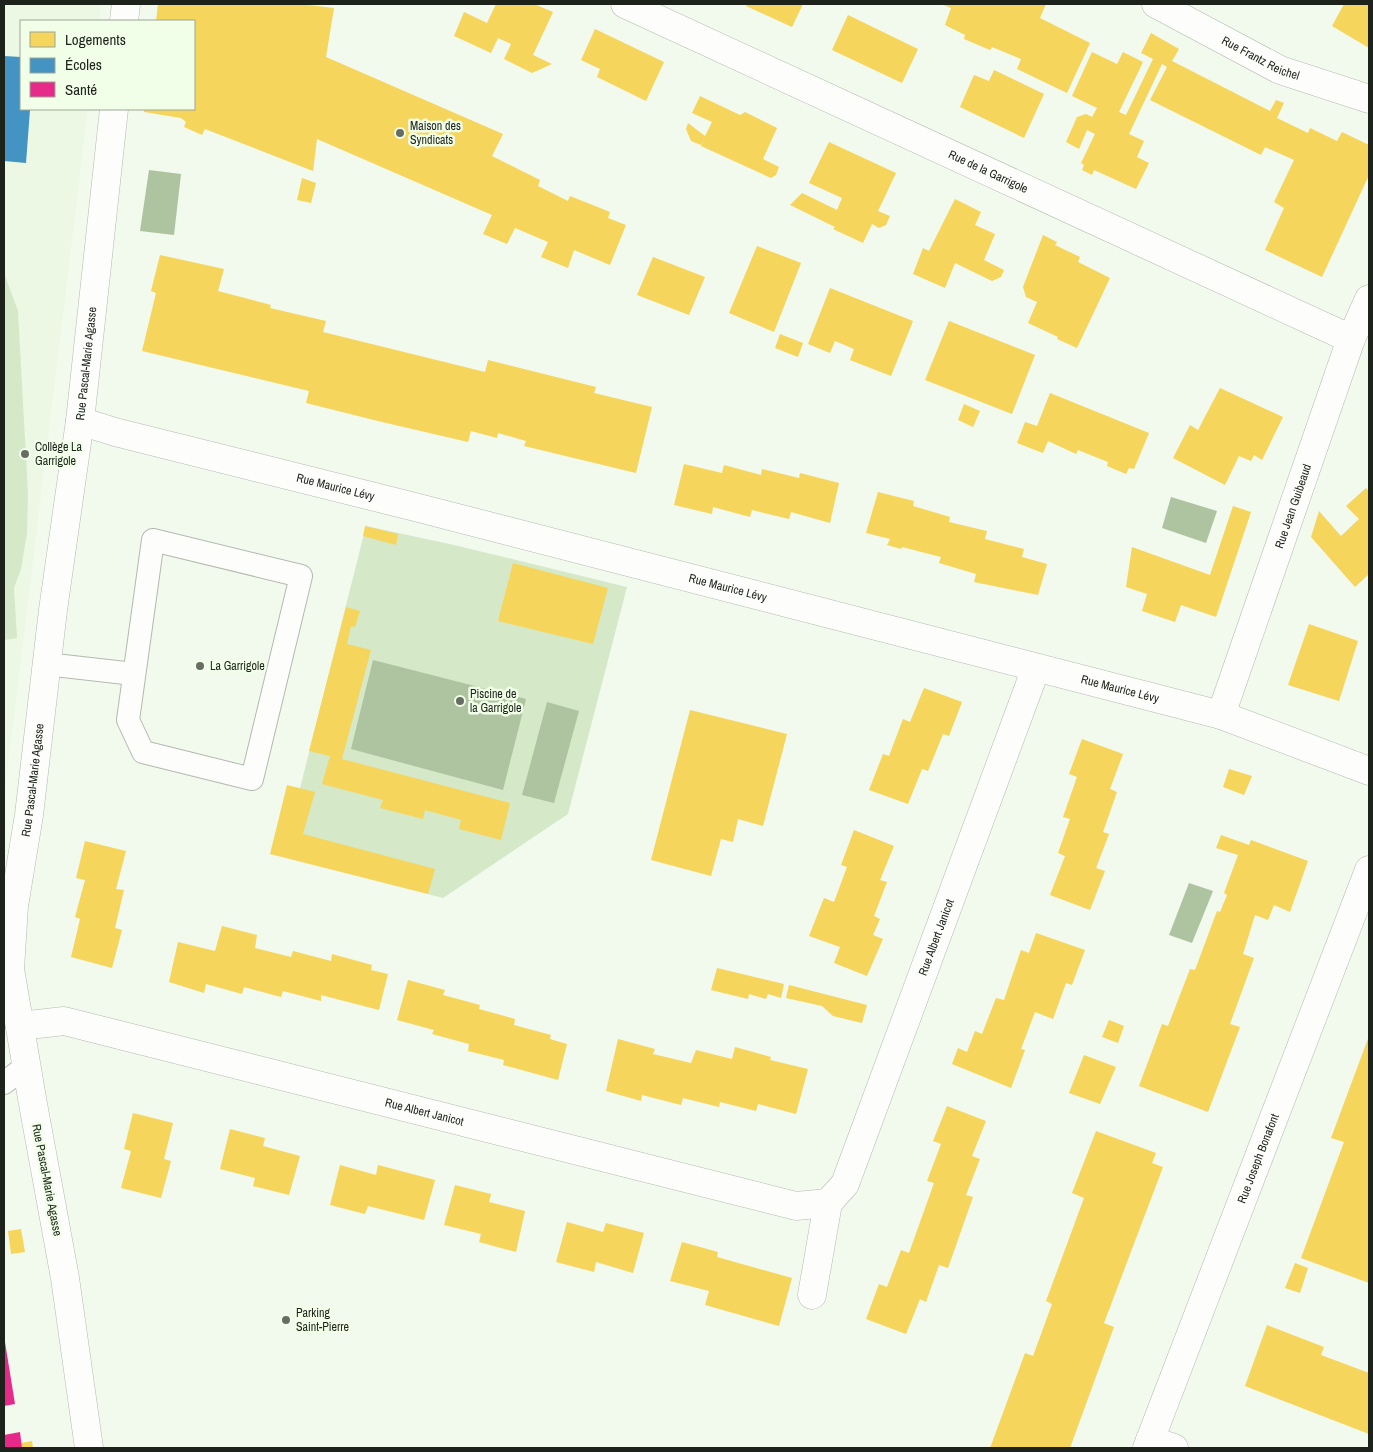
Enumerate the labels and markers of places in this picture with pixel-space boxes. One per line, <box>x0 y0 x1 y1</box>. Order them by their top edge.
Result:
place label: Maison des Syndicats <box>410 118 461 148</box>
marker: Maison des Syndicats <box>394 127 406 139</box>
place label: Collège La Garrigole <box>35 439 83 469</box>
marker: Collège La Garrigole <box>19 448 31 460</box>
place label: La Garrigole <box>210 658 265 674</box>
marker: La Garrigole <box>194 660 206 672</box>
place label: Piscine de la Garrigole <box>470 686 521 716</box>
marker: Piscine de la Garrigole <box>454 695 466 707</box>
place label: Parking Saint-Pierre <box>296 1305 349 1335</box>
marker: Parking Saint-Pierre <box>280 1314 292 1326</box>

